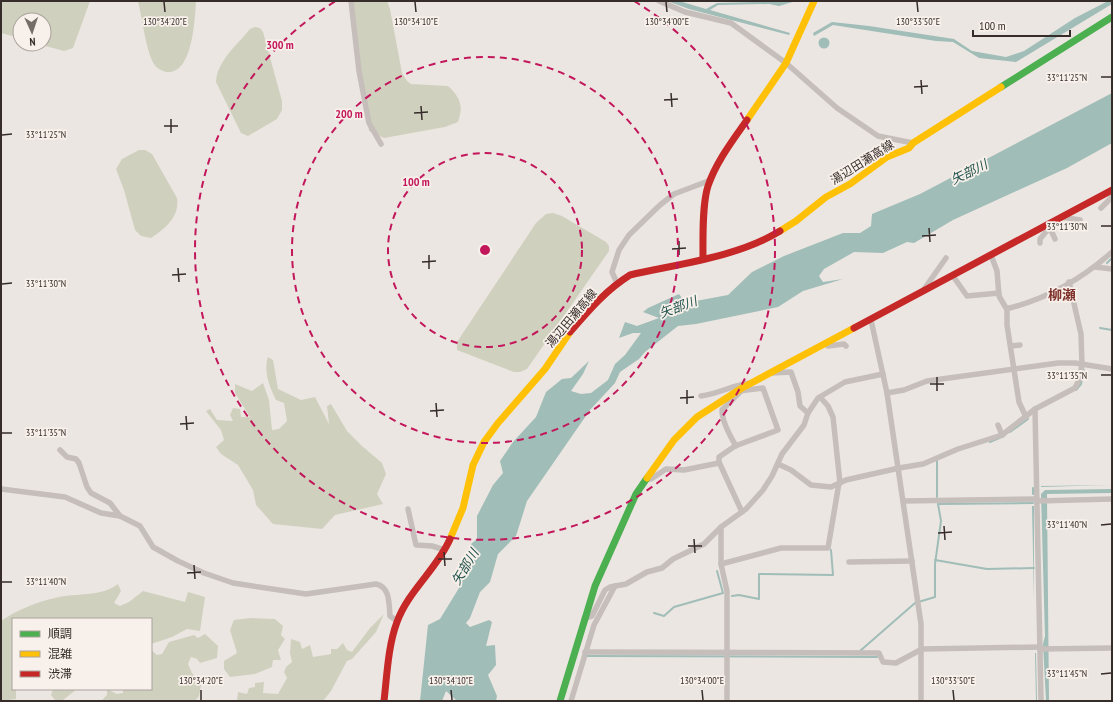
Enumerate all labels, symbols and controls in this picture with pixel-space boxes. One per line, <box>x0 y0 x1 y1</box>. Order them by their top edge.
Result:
north arrow <box>12 12 52 52</box>
scale bar <box>973 12 1070 38</box>
text: 130°34'20"E <box>143 15 187 28</box>
text: 130°34'10"E <box>394 15 438 28</box>
text: 130°34'00"E <box>645 15 689 28</box>
text: 130°33'50"E <box>896 15 940 28</box>
text: 100 m <box>979 18 1006 33</box>
text: N <box>29 35 36 49</box>
text: 300 m <box>266 37 294 52</box>
text: 33°11'25"N <box>1047 71 1087 84</box>
text: 200 m <box>335 106 363 121</box>
text: 33°11'25"N <box>26 128 66 141</box>
street label: 湯辺田瀬高線 <box>827 137 897 187</box>
water label: 矢部川 <box>948 155 992 188</box>
text: 100 m <box>402 174 430 189</box>
text: 33°11'30"N <box>1047 220 1087 233</box>
centre of rings <box>478 243 492 257</box>
text: 33°11'30"N <box>26 277 66 290</box>
street label: 湯辺田瀬高線 <box>542 286 600 350</box>
district label: 柳瀬 <box>1048 286 1076 304</box>
water label: 矢部川 <box>657 292 701 322</box>
text: 33°11'35"N <box>1047 369 1087 382</box>
text: 33°11'35"N <box>26 426 66 439</box>
text: 33°11'40"N <box>1047 518 1087 531</box>
water label: 矢部川 <box>448 544 483 588</box>
text: 33°11'40"N <box>26 575 66 588</box>
legend <box>12 618 152 690</box>
text: 順調 <box>48 626 72 641</box>
text: 混雑 <box>48 646 72 661</box>
text: 渋滞 <box>48 666 72 681</box>
text: 33°11'45"N <box>1047 667 1087 680</box>
text: 130°34'20"E <box>179 674 223 687</box>
text: 130°34'10"E <box>429 674 473 687</box>
text: 130°34'00"E <box>680 674 724 687</box>
text: 130°33'50"E <box>931 674 975 687</box>

